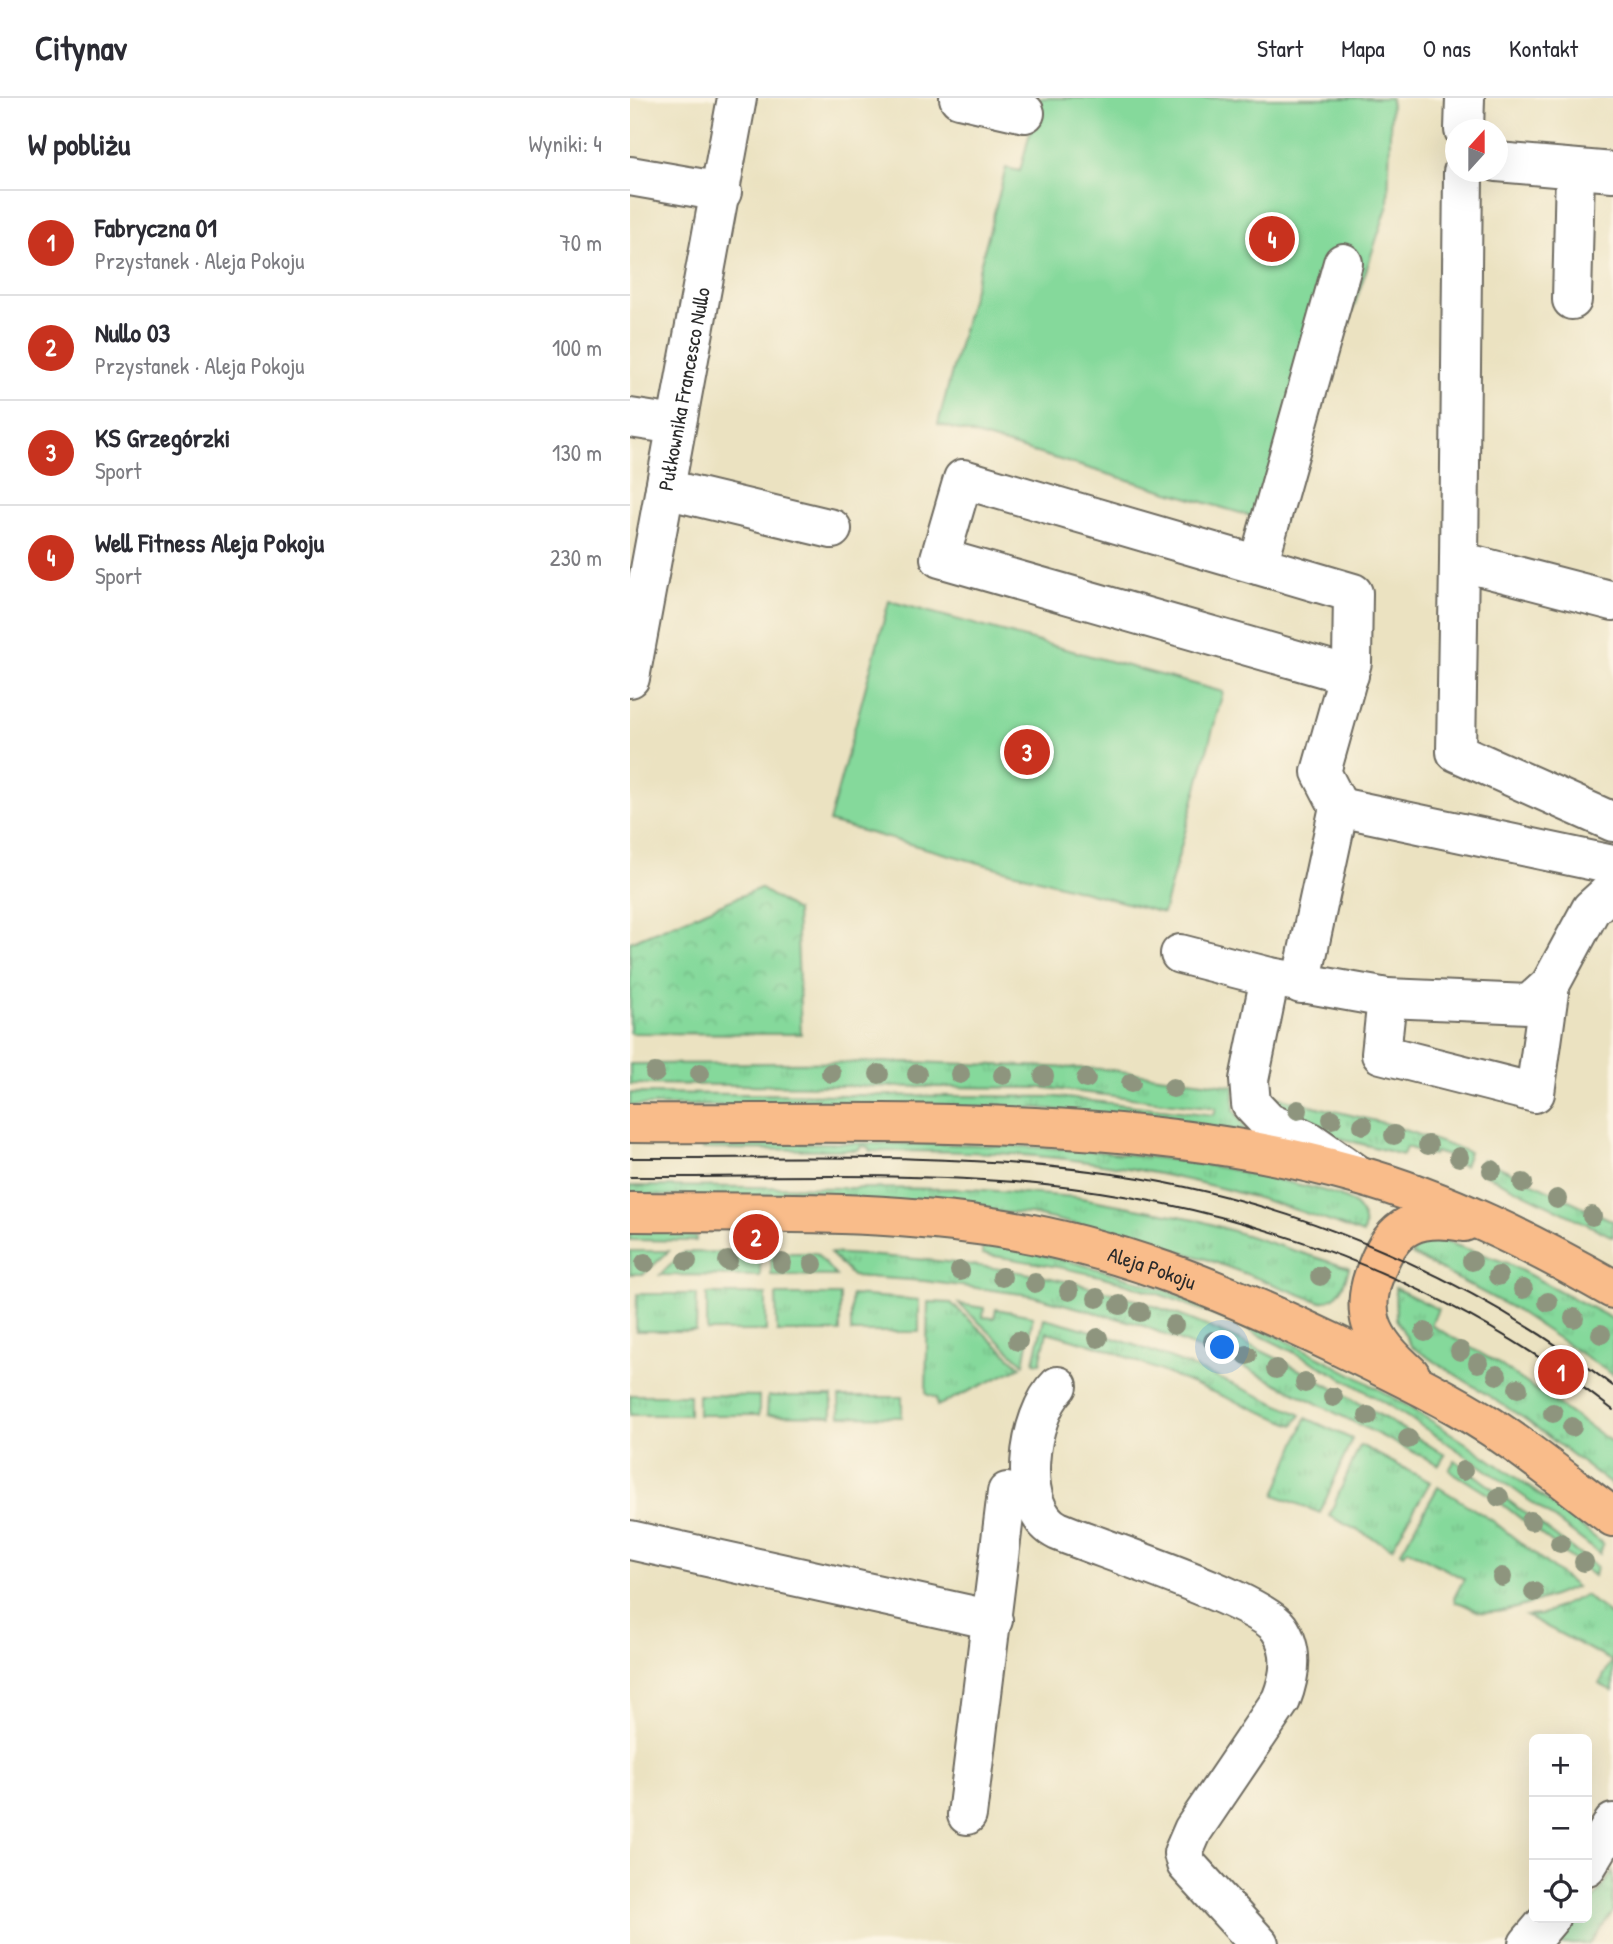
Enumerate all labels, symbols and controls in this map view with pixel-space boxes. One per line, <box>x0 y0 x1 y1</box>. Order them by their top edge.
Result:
text: Citynav <box>35 26 127 70</box>
text: Start <box>1257 32 1303 64</box>
text: Mapa <box>1341 32 1385 64</box>
text: O nas <box>1423 32 1471 64</box>
text: Kontakt <box>1509 32 1578 64</box>
north arrow <box>1445 119 1508 182</box>
text: W pobliżu <box>28 124 130 164</box>
text: Wyniki: 4 <box>529 128 602 159</box>
text: Fabryczna 01 <box>95 210 217 245</box>
pin: 4 <box>1249 213 1295 265</box>
text: 1 <box>47 227 55 258</box>
text: 70 m <box>559 227 602 258</box>
text: Przystanek · Aleja Pokoju <box>95 245 305 276</box>
street label: Pułkownika Francesco Nullo <box>650 285 716 493</box>
text: Nullo 03 <box>95 315 170 350</box>
text: 2 <box>46 332 56 363</box>
text: 100 m <box>552 332 602 363</box>
text: Przystanek · Aleja Pokoju <box>95 350 305 381</box>
text: KS Grzegórzki <box>95 420 230 455</box>
text: 3 <box>46 437 56 468</box>
text: 130 m <box>552 437 602 468</box>
text: Sport <box>95 455 141 486</box>
text: Well Fitness Aleja Pokoju <box>95 525 324 560</box>
text: 4 <box>47 542 55 573</box>
text: 230 m <box>550 542 602 573</box>
text: Sport <box>95 560 141 591</box>
pin: 3 <box>1004 726 1050 778</box>
pin: 2 <box>733 1211 779 1263</box>
street label: Aleja Pokoju <box>1105 1239 1201 1296</box>
your location <box>1205 1330 1239 1364</box>
pin: 1 <box>1538 1346 1584 1398</box>
map controls <box>1529 1734 1592 1923</box>
button: + <box>1529 1734 1592 1797</box>
button: − <box>1529 1797 1592 1860</box>
button: locate <box>1529 1860 1592 1923</box>

